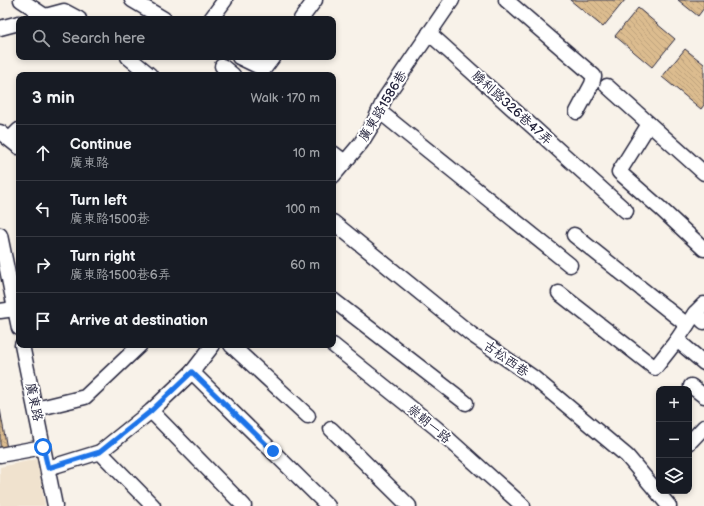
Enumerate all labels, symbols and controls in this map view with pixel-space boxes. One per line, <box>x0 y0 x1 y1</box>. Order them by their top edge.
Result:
search box <box>16 16 336 60</box>
icon: search <box>30 27 52 49</box>
text: Search here <box>62 29 145 48</box>
street label: 廣東路1586巷 <box>356 68 410 144</box>
street label: 勝利路326巷47弄 <box>468 68 556 148</box>
text: 3 min <box>32 88 75 108</box>
text: Walk · 170 m <box>250 90 320 106</box>
text: Continue <box>70 135 132 154</box>
icon: ahead <box>32 142 54 164</box>
text: 10 m <box>293 145 320 161</box>
text: 廣東路 <box>70 155 109 171</box>
text: Turn left <box>70 191 127 210</box>
icon: left <box>32 198 54 220</box>
text: 100 m <box>285 201 320 217</box>
text: 廣東路1500巷 <box>70 211 150 227</box>
text: Turn right <box>70 247 135 266</box>
icon: right <box>32 254 54 276</box>
text: 60 m <box>290 257 320 273</box>
text: 廣東路1500巷6弄 <box>70 267 171 283</box>
icon: arrive <box>32 310 54 332</box>
text: Arrive at destination <box>70 311 208 330</box>
street label: 古松西巷 <box>480 338 532 380</box>
street label: 廣東路 <box>22 381 46 423</box>
map controls <box>656 386 692 494</box>
button: + <box>656 386 692 422</box>
street label: 崇朝一路 <box>404 401 454 447</box>
button: − <box>656 422 692 458</box>
route start <box>34 438 52 456</box>
route end <box>264 442 282 460</box>
button: layers <box>656 458 692 494</box>

